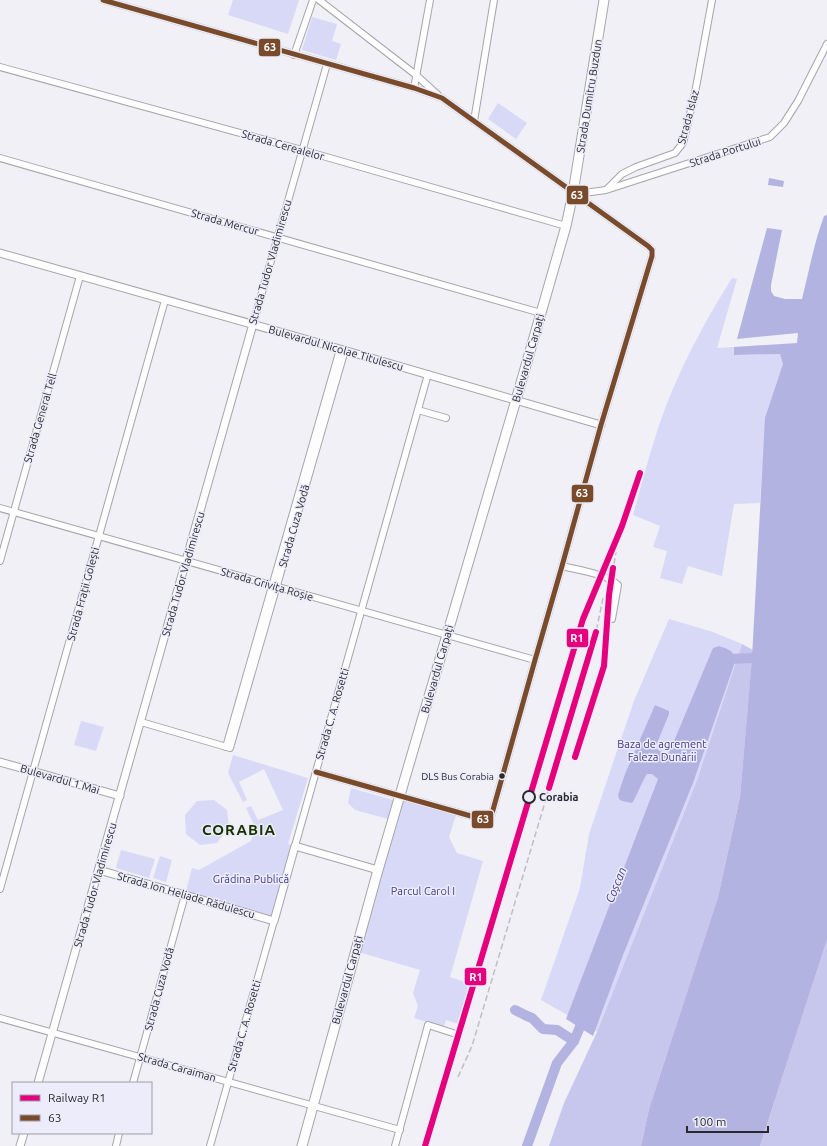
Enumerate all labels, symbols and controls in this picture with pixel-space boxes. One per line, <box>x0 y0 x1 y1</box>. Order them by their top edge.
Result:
line badge: 63 <box>258 38 281 57</box>
street label: Strada Dumitru Buzdun <box>574 38 604 154</box>
text: 63 <box>264 41 276 53</box>
street label: Strada Islaz <box>675 89 701 145</box>
street label: Strada Cerealelor <box>240 127 327 163</box>
street label: Strada Portului <box>688 135 762 169</box>
line badge: 63 <box>566 185 589 205</box>
text: 63 <box>571 189 583 201</box>
street label: Strada Tudor Vladimirescu <box>246 198 294 326</box>
street label: Strada Mercur <box>190 207 261 238</box>
street label: Bulevardul Carpați <box>510 313 546 403</box>
street label: Bulevardul Nicolae Titulescu <box>267 323 405 373</box>
street label: Strada General Tell <box>21 372 59 464</box>
street label: Strada Cuza Vodă <box>276 483 312 569</box>
line badge: 63 <box>571 484 594 503</box>
text: 63 <box>576 487 588 499</box>
street label: Strada Tudor Vladimirescu <box>159 510 207 638</box>
street label: Strada Frații Golești <box>65 546 101 642</box>
street label: Strada Grivița Roșie <box>219 565 315 603</box>
street label: Bulevardul Carpați <box>419 624 455 714</box>
line badge: R1 <box>566 628 589 648</box>
text: R1 <box>570 632 584 644</box>
street label: Strada C. A. Rosetti <box>313 667 351 761</box>
park label: Baza de agrement Faleza Dunării <box>617 738 707 763</box>
street label: Bulevardul 1 Mai <box>19 762 101 796</box>
place label: DLS Bus Corabia <box>421 771 494 782</box>
marker: DLS Bus Corabia <box>497 771 507 781</box>
marker: Corabia <box>522 790 536 804</box>
place label: Corabia <box>539 791 579 803</box>
line badge: 63 <box>471 810 494 829</box>
text: 63 <box>477 813 489 825</box>
street label: Strada Tudor Vladimirescu <box>71 821 119 949</box>
district label: CORABIA <box>202 821 276 838</box>
water label: Coșcan <box>603 865 629 905</box>
street label: Strada Ion Heliade Rădulescu <box>116 870 256 920</box>
park label: Grădina Publică <box>213 873 289 885</box>
park label: Parcul Carol I <box>391 885 455 897</box>
street label: Bulevardul Carpați <box>329 934 365 1026</box>
street label: Strada Cuza Vodă <box>142 946 176 1032</box>
line badge: R1 <box>464 967 487 986</box>
text: R1 <box>469 971 483 983</box>
street label: Strada C. A. Rosetti <box>225 979 263 1073</box>
street label: Strada Caraiman <box>136 1050 218 1084</box>
legend <box>12 1082 152 1134</box>
text: Railway R1 <box>48 1091 106 1104</box>
scale bar <box>687 1108 768 1134</box>
text: 63 <box>48 1111 62 1124</box>
text: 100 m <box>693 1115 726 1128</box>

